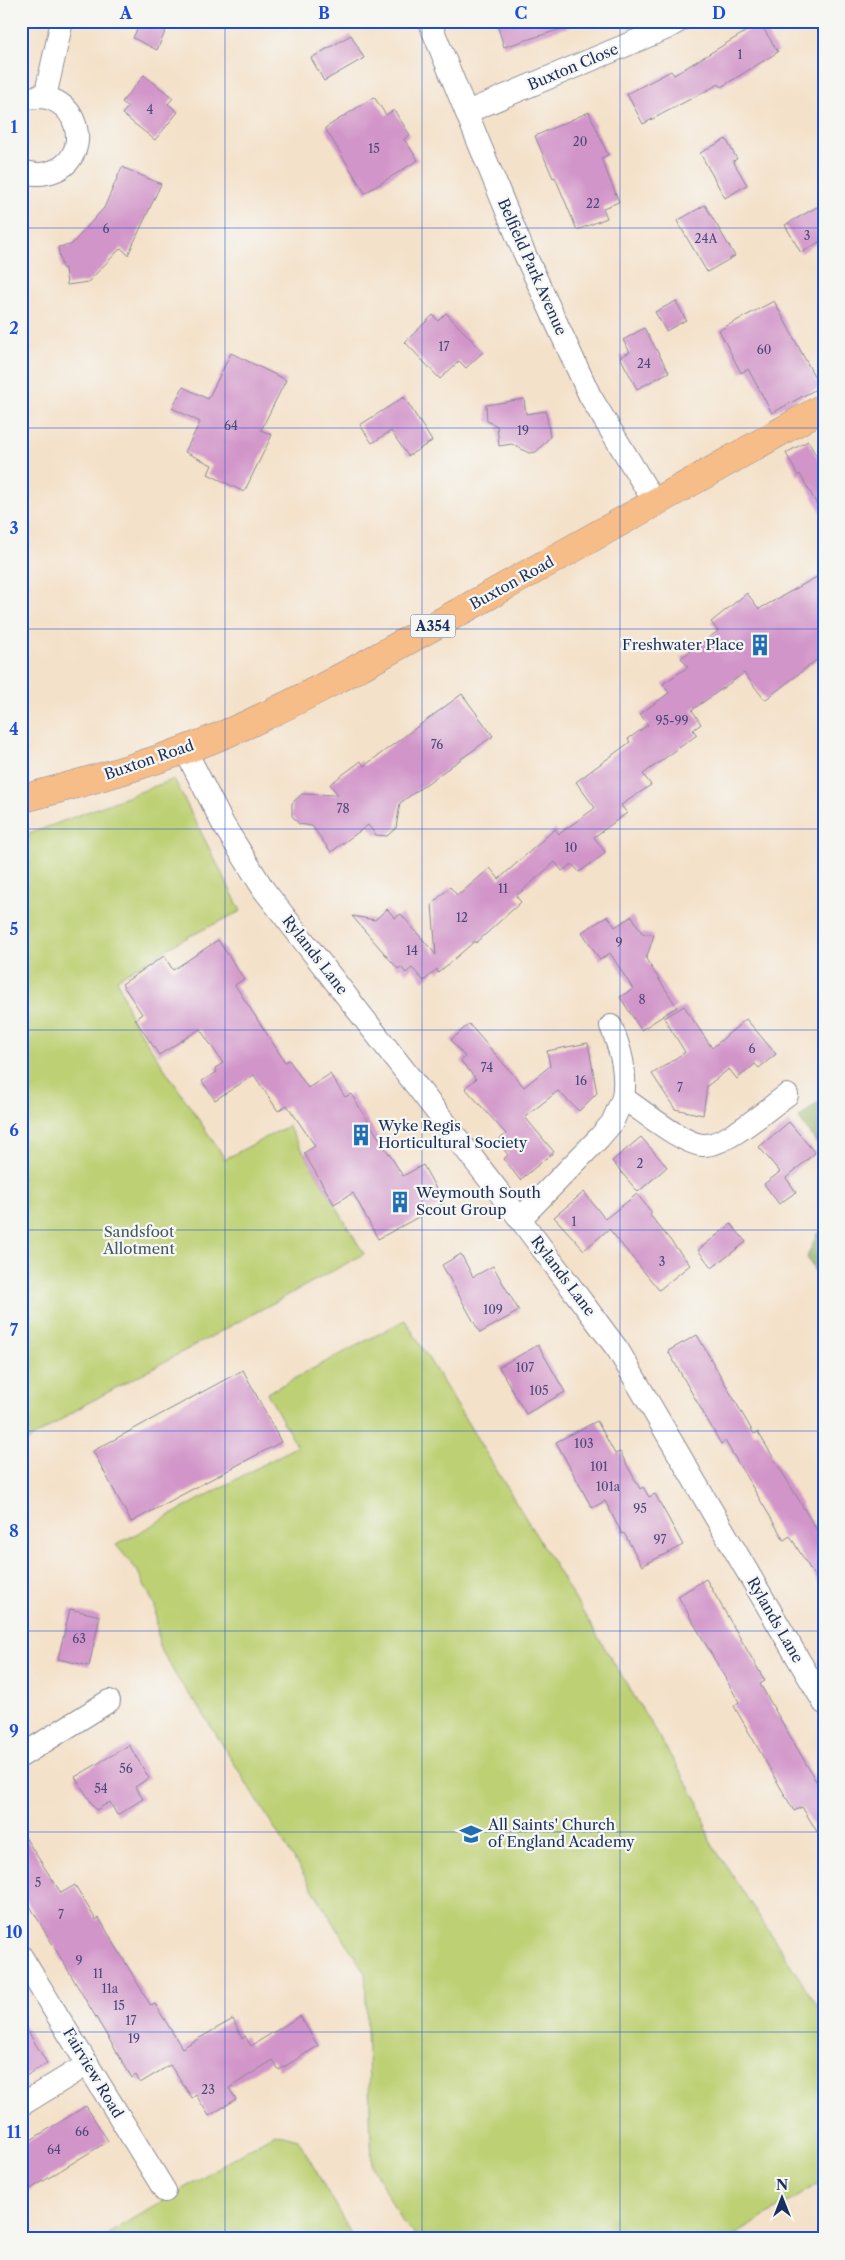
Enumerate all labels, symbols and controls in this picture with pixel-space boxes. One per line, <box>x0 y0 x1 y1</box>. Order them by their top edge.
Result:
text: A <box>119 3 133 23</box>
text: B <box>318 3 330 23</box>
text: C <box>515 3 527 23</box>
text: D <box>712 3 726 23</box>
street label: Buxton Close <box>525 39 621 94</box>
house number: 1 <box>737 47 743 62</box>
house number: 4 <box>147 102 154 117</box>
text: 1 <box>10 117 18 137</box>
house number: 20 <box>573 134 587 149</box>
house number: 15 <box>368 141 380 156</box>
street label: Belfield Park Avenue <box>494 195 571 338</box>
house number: 22 <box>586 196 600 211</box>
house number: 6 <box>102 221 110 236</box>
house number: 3 <box>804 228 810 243</box>
house number: 24A <box>695 231 719 246</box>
text: 2 <box>9 318 19 338</box>
house number: 17 <box>439 339 450 354</box>
house number: 60 <box>757 342 771 357</box>
house number: 24 <box>637 356 651 371</box>
house number: 64 <box>224 418 238 433</box>
house number: 19 <box>517 423 529 438</box>
text: 3 <box>9 518 19 538</box>
street label: Buxton Road <box>466 552 557 614</box>
road number: A354 <box>410 614 456 638</box>
building icon: Freshwater Place <box>747 632 773 658</box>
place label: Freshwater Place <box>622 635 744 654</box>
house number: 95-99 <box>655 713 689 728</box>
text: 4 <box>9 719 19 739</box>
street label: Buxton Road <box>102 735 196 784</box>
house number: 76 <box>431 737 443 752</box>
house number: 78 <box>336 801 350 816</box>
house number: 10 <box>565 840 577 855</box>
house number: 11 <box>498 881 508 896</box>
house number: 12 <box>456 910 468 925</box>
street label: Rylands Lane <box>278 911 352 998</box>
text: 5 <box>10 919 19 939</box>
house number: 9 <box>615 935 623 950</box>
house number: 14 <box>406 943 418 958</box>
house number: 8 <box>638 992 646 1007</box>
house number: 6 <box>748 1041 756 1056</box>
house number: 74 <box>481 1060 493 1075</box>
house number: 16 <box>575 1073 587 1088</box>
house number: 7 <box>677 1080 683 1095</box>
place label: Wyke Regis Horticultural Society <box>377 1116 528 1152</box>
text: 6 <box>9 1120 19 1140</box>
building icon: Wyke Regis Horticultural Society <box>348 1122 374 1148</box>
house number: 2 <box>637 1156 644 1171</box>
place label: Weymouth South Scout Group <box>415 1183 541 1219</box>
building icon: Weymouth South Scout Group <box>387 1189 413 1215</box>
house number: 1 <box>571 1214 577 1229</box>
park label: Sandsfoot Allotment <box>102 1222 175 1258</box>
street label: Rylands Lane <box>527 1232 600 1320</box>
house number: 3 <box>659 1254 665 1269</box>
house number: 109 <box>483 1302 503 1317</box>
text: 7 <box>10 1320 19 1340</box>
house number: 107 <box>516 1360 534 1375</box>
house number: 105 <box>529 1383 549 1398</box>
house number: 103 <box>574 1436 594 1451</box>
house number: 101 <box>590 1459 608 1474</box>
house number: 101a <box>596 1479 621 1494</box>
house number: 95 <box>633 1501 647 1516</box>
text: 8 <box>9 1521 19 1541</box>
house number: 97 <box>654 1532 667 1547</box>
street label: Rylands Lane <box>743 1574 808 1666</box>
house number: 63 <box>72 1631 86 1646</box>
text: 9 <box>9 1721 19 1741</box>
house number: 56 <box>119 1761 133 1776</box>
house number: 54 <box>94 1781 108 1796</box>
place label: All Saints' Church of England Academy <box>487 1815 635 1851</box>
school or university icon: All Saints' Church of England Academy <box>458 1821 484 1847</box>
house number: 5 <box>35 1875 41 1890</box>
house number: 7 <box>58 1907 64 1922</box>
text: 10 <box>5 1922 23 1942</box>
house number: 9 <box>75 1953 83 1968</box>
house number: 11 <box>93 1966 103 1981</box>
house number: 11a <box>102 1981 119 1996</box>
house number: 15 <box>113 1998 125 2013</box>
house number: 17 <box>126 2013 137 2028</box>
street label: Fairview Road <box>59 2024 128 2121</box>
house number: 19 <box>128 2031 140 2046</box>
house number: 23 <box>201 2082 215 2097</box>
text: 11 <box>7 2122 22 2142</box>
house number: 66 <box>75 2124 89 2139</box>
house number: 64 <box>47 2142 61 2157</box>
north arrow <box>758 2172 808 2222</box>
text: N <box>776 2176 788 2194</box>

